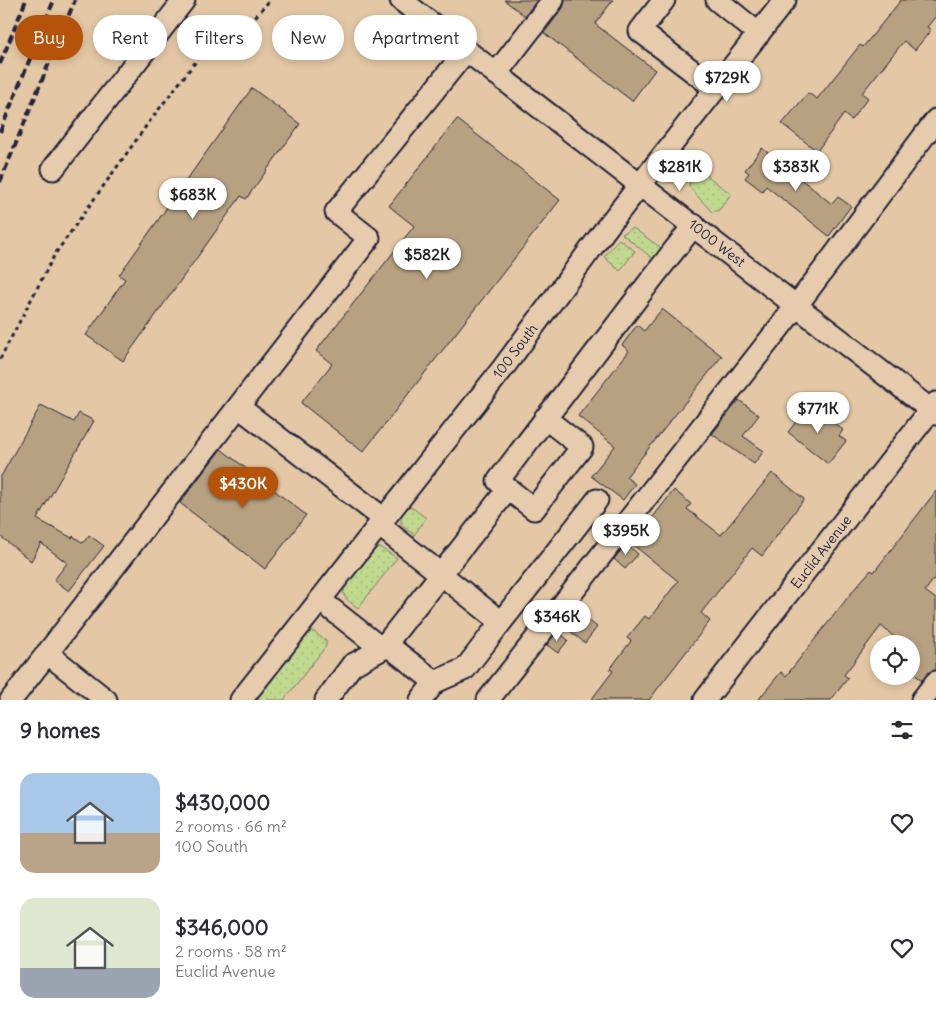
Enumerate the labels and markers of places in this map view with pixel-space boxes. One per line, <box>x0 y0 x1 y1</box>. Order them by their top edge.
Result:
pin: $729K <box>692 61 762 103</box>
pin: $281K <box>645 150 715 192</box>
pin: $383K <box>761 150 831 192</box>
pin: $683K <box>158 178 228 220</box>
pin: $582K <box>392 238 462 280</box>
pin: $771K <box>783 392 853 434</box>
pin: $430K <box>208 466 278 509</box>
pin: $395K <box>591 514 661 556</box>
pin: $346K <box>522 600 592 642</box>

